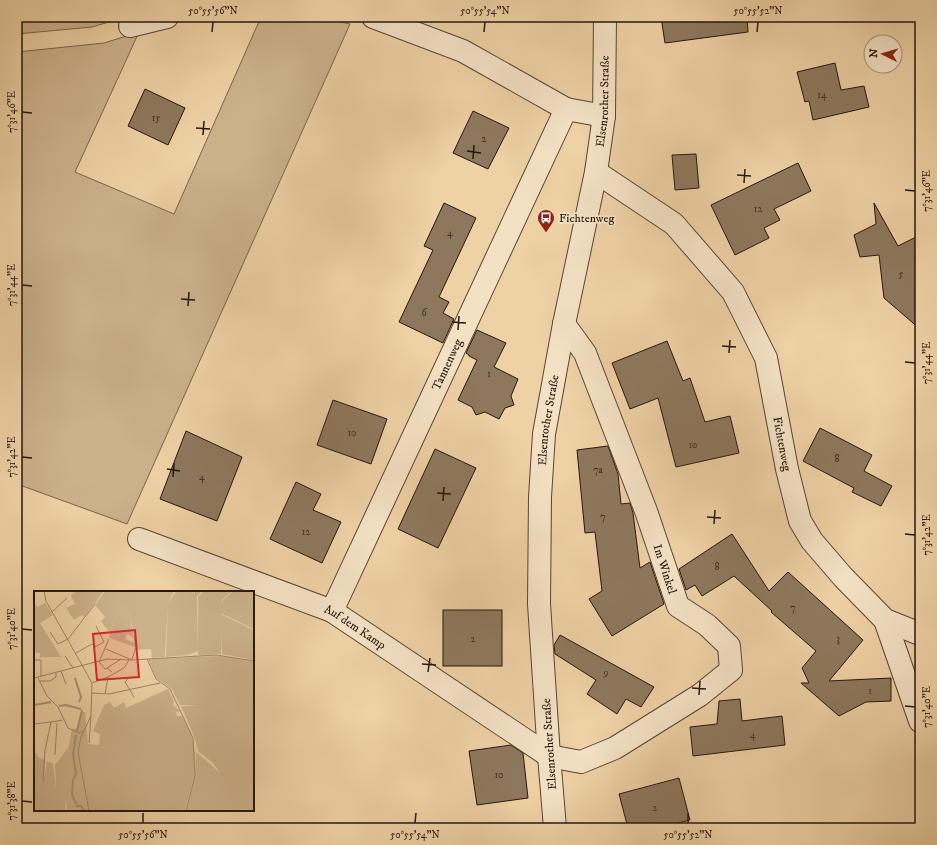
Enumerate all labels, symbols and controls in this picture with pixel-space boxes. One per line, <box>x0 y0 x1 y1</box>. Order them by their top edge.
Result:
text: 50°55'56"N <box>188 5 238 17</box>
text: 50°55'54"N <box>460 5 510 17</box>
text: 50°55'52"N <box>733 5 783 17</box>
north arrow <box>863 34 903 74</box>
text: N <box>867 48 881 58</box>
street label: Elsenrother Straße <box>593 55 613 148</box>
house number: 14 <box>817 89 827 101</box>
text: 7°31'46"E <box>6 91 18 133</box>
house number: 15 <box>152 112 160 124</box>
house number: 2 <box>482 133 487 145</box>
text: 7°31'46"E <box>921 170 933 212</box>
house number: 12 <box>754 203 762 215</box>
bus stop icon: Fichtenweg <box>536 208 556 233</box>
place label: Fichtenweg <box>559 211 614 226</box>
house number: 4 <box>447 227 453 239</box>
text: 7°31'44"E <box>6 264 18 306</box>
house number: 5 <box>899 268 904 280</box>
house number: 6 <box>421 307 427 319</box>
street label: Tannenweg <box>429 336 466 393</box>
text: 7°31'44"E <box>921 342 933 384</box>
house number: 1 <box>487 368 491 380</box>
street label: Elsenrother Straße <box>535 374 563 466</box>
street label: Fichtenweg <box>769 415 794 473</box>
house number: 10 <box>347 427 357 439</box>
text: 7°31'42"E <box>6 436 18 478</box>
house number: 10 <box>688 439 698 451</box>
house number: 8 <box>834 453 840 465</box>
house number: 7a <box>593 464 604 476</box>
house number: 4 <box>199 471 205 483</box>
house number: 7 <box>600 511 606 523</box>
text: 7°31'42"E <box>921 514 933 556</box>
house number: 12 <box>302 526 310 538</box>
street label: Im Winkel <box>649 542 680 596</box>
house number: 8 <box>714 561 720 573</box>
inset map <box>34 591 254 811</box>
street label: Auf dem Kamp <box>322 602 389 653</box>
house number: 7 <box>790 602 796 614</box>
text: 7°31'40"E <box>6 608 18 650</box>
house number: 2 <box>471 633 476 645</box>
house number: 3 <box>836 633 840 645</box>
house number: 9 <box>603 667 609 679</box>
house number: 1 <box>868 685 872 697</box>
text: 7°31'40"E <box>921 686 933 728</box>
street label: Elsenrother Straße <box>539 698 560 790</box>
house number: 4 <box>750 729 756 741</box>
house number: 10 <box>494 769 504 781</box>
text: 7°31'38"E <box>6 781 18 821</box>
house number: 2 <box>653 802 658 814</box>
text: 50°55'56"N <box>118 829 168 841</box>
text: 50°55'54"N <box>390 829 440 841</box>
text: 50°55'52"N <box>663 829 713 841</box>

